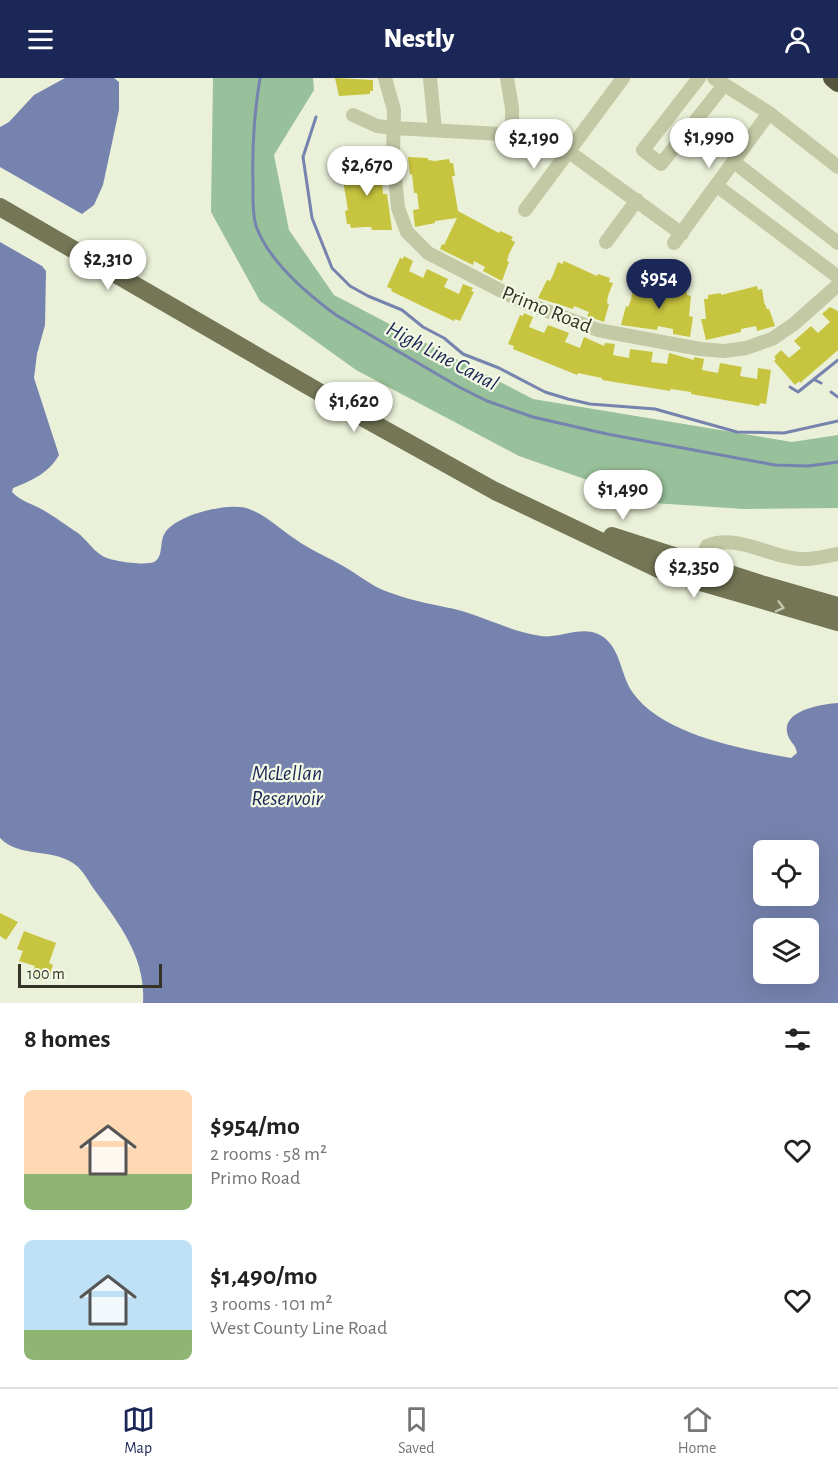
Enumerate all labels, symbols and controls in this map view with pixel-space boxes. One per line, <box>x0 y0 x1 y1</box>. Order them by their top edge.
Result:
icon: menu <box>24 23 57 56</box>
icon: person <box>781 23 814 56</box>
text: Nestly <box>384 25 454 52</box>
pin: $1,990 <box>660 118 758 169</box>
pin: $2,190 <box>485 119 583 170</box>
text: $1,990 <box>684 127 734 147</box>
text: $2,190 <box>509 128 559 148</box>
pin: $2,670 <box>318 146 416 197</box>
text: $2,670 <box>341 155 393 175</box>
pin: $2,310 <box>59 240 157 291</box>
text: $2,310 <box>83 249 133 269</box>
pin: $954 <box>623 259 695 310</box>
text: $954 <box>640 268 678 288</box>
street label: Primo Road <box>499 282 595 337</box>
water label: High Line Canal <box>383 317 502 395</box>
pin: $1,620 <box>305 382 403 433</box>
text: $1,620 <box>329 391 379 411</box>
pin: $1,490 <box>574 470 672 521</box>
text: $1,490 <box>598 479 648 499</box>
pin: $2,350 <box>645 548 743 599</box>
text: $2,350 <box>669 557 719 577</box>
one-way arrow <box>775 599 785 612</box>
water label: McLellan Reservoir <box>251 762 324 809</box>
map controls <box>753 840 819 984</box>
button: locate <box>753 840 819 906</box>
button: layers <box>753 918 819 984</box>
scale bar <box>18 961 162 988</box>
text: 100 m <box>27 966 65 982</box>
icon: filters <box>781 1023 814 1056</box>
text: 8 homes <box>24 1026 111 1052</box>
text: $954/mo <box>210 1113 300 1139</box>
icon: home <box>72 1114 144 1186</box>
icon: heart <box>781 1134 814 1167</box>
text: 2 rooms · 58 m² <box>210 1144 327 1164</box>
text: Primo Road <box>210 1168 300 1188</box>
text: $1,490/mo <box>210 1263 317 1289</box>
icon: home <box>72 1264 144 1336</box>
icon: heart <box>781 1284 814 1317</box>
text: 3 rooms · 101 m² <box>210 1294 333 1314</box>
text: West County Line Road <box>210 1318 387 1338</box>
tab: Map <box>122 1403 155 1458</box>
tab: Saved <box>398 1403 435 1458</box>
tab: Home <box>678 1403 716 1458</box>

